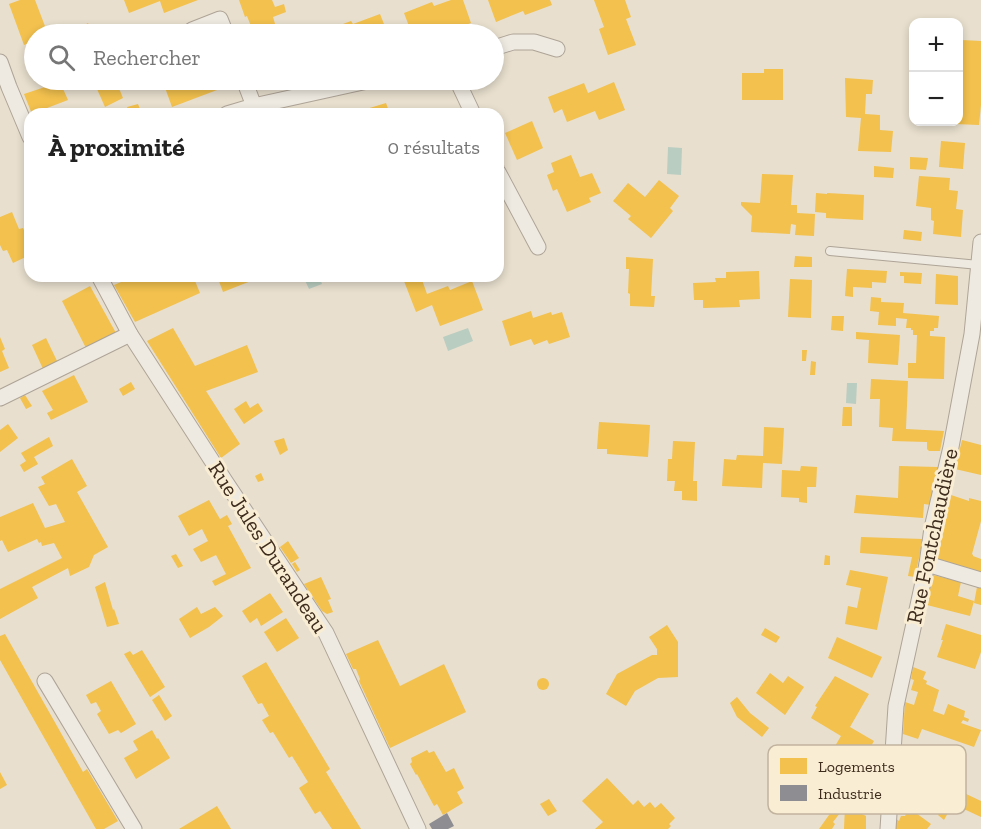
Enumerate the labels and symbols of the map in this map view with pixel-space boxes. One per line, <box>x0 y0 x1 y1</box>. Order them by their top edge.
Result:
street label: Rue Fontchaudière <box>900 446 964 626</box>
street label: Rue Jules Durandeau <box>202 456 334 638</box>
legend <box>768 745 966 814</box>
text: Logements <box>818 757 895 776</box>
text: Industrie <box>818 784 882 803</box>

